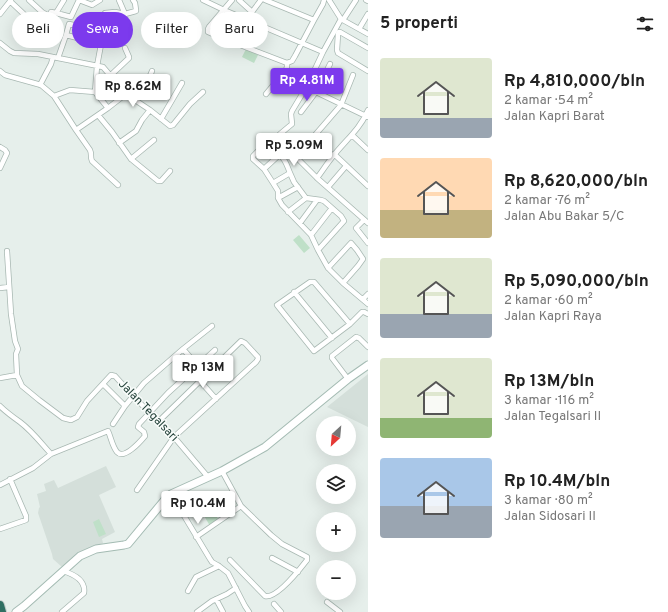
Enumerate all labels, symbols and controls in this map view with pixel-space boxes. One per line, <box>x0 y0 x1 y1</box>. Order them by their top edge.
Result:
chip: Beli <box>12 12 64 48</box>
chip: Sewa <box>72 12 133 48</box>
chip: Filter <box>141 12 202 48</box>
chip: Baru <box>210 12 268 48</box>
text: 5 properti <box>380 13 458 35</box>
icon: filters <box>634 13 656 35</box>
pin: Rp 4.81M <box>266 68 348 102</box>
text: Rp 4,810,000/bln <box>504 71 645 93</box>
text: Rp 4.81M <box>279 73 335 89</box>
pin: Rp 8.62M <box>92 74 174 108</box>
icon: home <box>412 74 460 122</box>
text: Rp 8.62M <box>104 79 162 95</box>
text: 2 kamar · 54 m² <box>504 93 593 109</box>
text: Jalan Kapri Barat <box>504 109 605 125</box>
pin: Rp 5.09M <box>253 133 335 167</box>
text: Rp 5.09M <box>265 138 323 154</box>
text: Rp 8,620,000/bln <box>504 171 648 193</box>
icon: home <box>412 174 460 222</box>
text: 2 kamar · 76 m² <box>504 193 590 209</box>
text: Jalan Abu Bakar 5/C <box>504 209 624 225</box>
text: Rp 5,090,000/bln <box>504 271 649 293</box>
icon: home <box>412 274 460 322</box>
text: 2 kamar · 60 m² <box>504 293 593 309</box>
text: Jalan Kapri Raya <box>504 309 602 325</box>
pin: Rp 13M <box>170 355 236 389</box>
text: Rp 13M <box>181 360 225 376</box>
text: Rp 13M/bln <box>504 371 594 393</box>
icon: home <box>412 374 460 422</box>
street label: Jalan Tegalsari <box>114 377 182 445</box>
text: 3 kamar · 116 m² <box>504 393 594 409</box>
text: Jalan Tegalsari II <box>504 409 601 425</box>
north arrow <box>316 416 356 456</box>
map controls <box>316 416 356 600</box>
button: layers <box>316 464 356 504</box>
text: Rp 10.4M/bln <box>504 471 610 493</box>
icon: home <box>412 474 460 522</box>
pin: Rp 10.4M <box>157 491 239 525</box>
text: 3 kamar · 80 m² <box>504 493 593 509</box>
text: Rp 10.4M <box>170 496 226 512</box>
text: Jalan Sidosari II <box>504 509 596 525</box>
button: + <box>316 512 356 552</box>
button: − <box>316 560 356 600</box>

